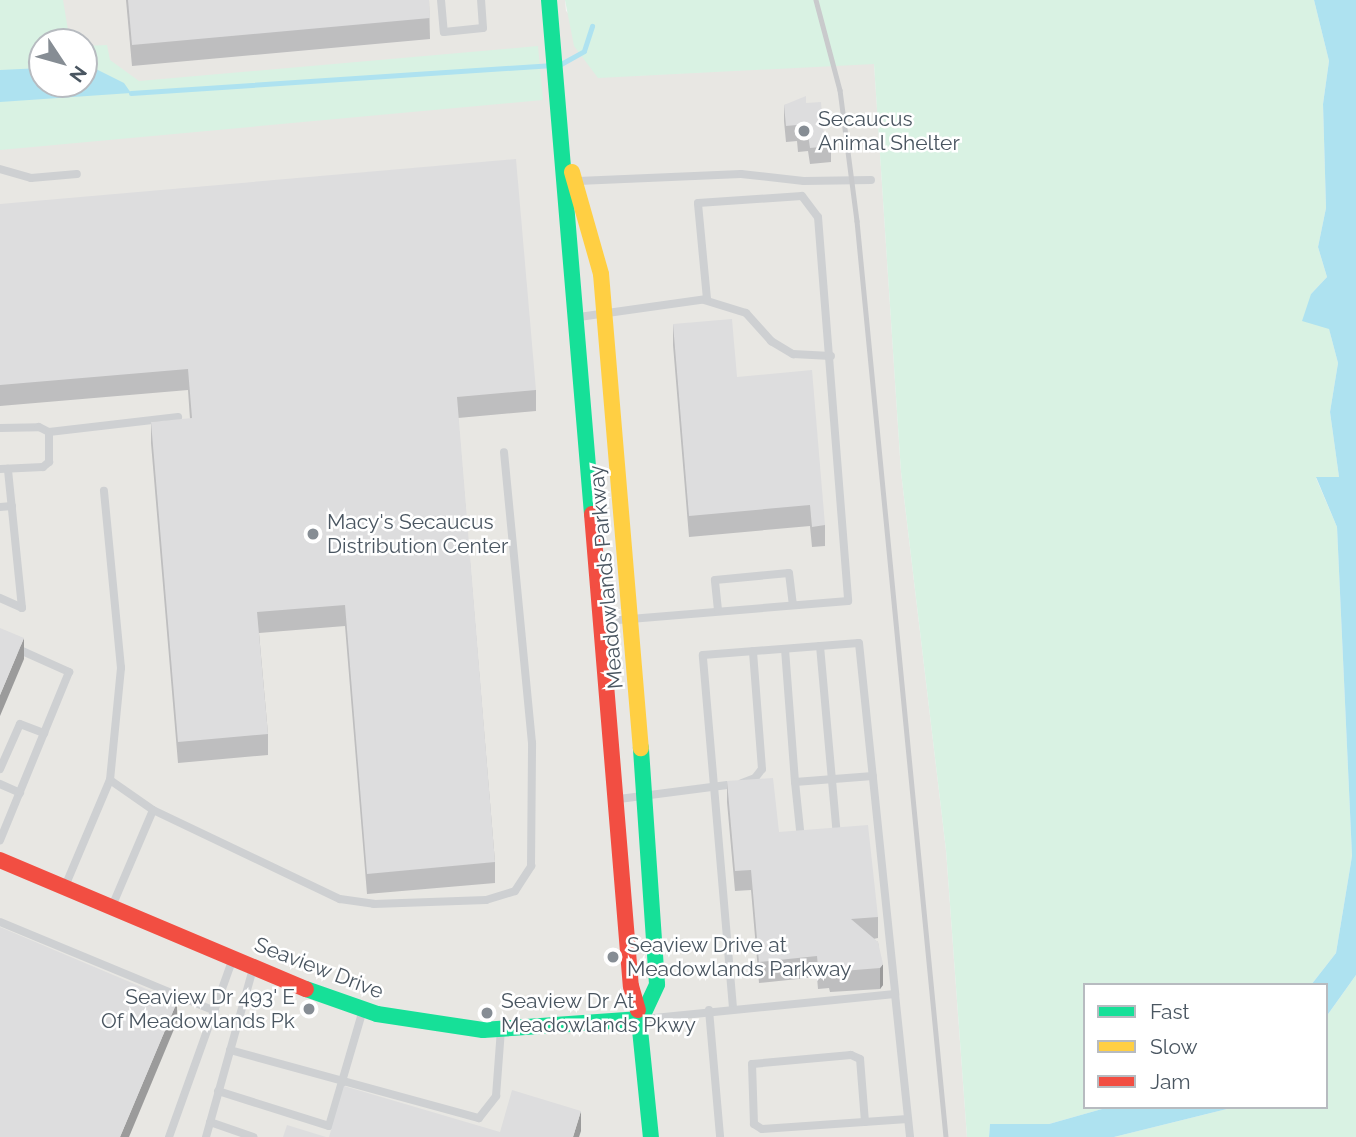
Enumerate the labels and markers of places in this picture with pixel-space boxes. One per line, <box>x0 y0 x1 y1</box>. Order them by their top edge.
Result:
place label: Secaucus Animal Shelter <box>818 106 960 156</box>
marker: Secaucus Animal Shelter <box>796 123 812 139</box>
place label: Macy's Secaucus Distribution Center <box>327 509 508 559</box>
marker: Macy's Secaucus Distribution Center <box>305 526 321 542</box>
place label: Seaview Drive at Meadowlands Parkway <box>627 932 851 982</box>
marker: Seaview Drive at Meadowlands Parkway <box>605 949 621 965</box>
place label: Seaview Dr 493' E Of Meadowlands Pk <box>101 984 295 1034</box>
place label: Seaview Dr At Meadowlands Pkwy <box>501 988 696 1038</box>
marker: Seaview Dr 493' E Of Meadowlands Pk <box>301 1001 317 1017</box>
marker: Seaview Dr At Meadowlands Pkwy <box>479 1005 495 1021</box>

